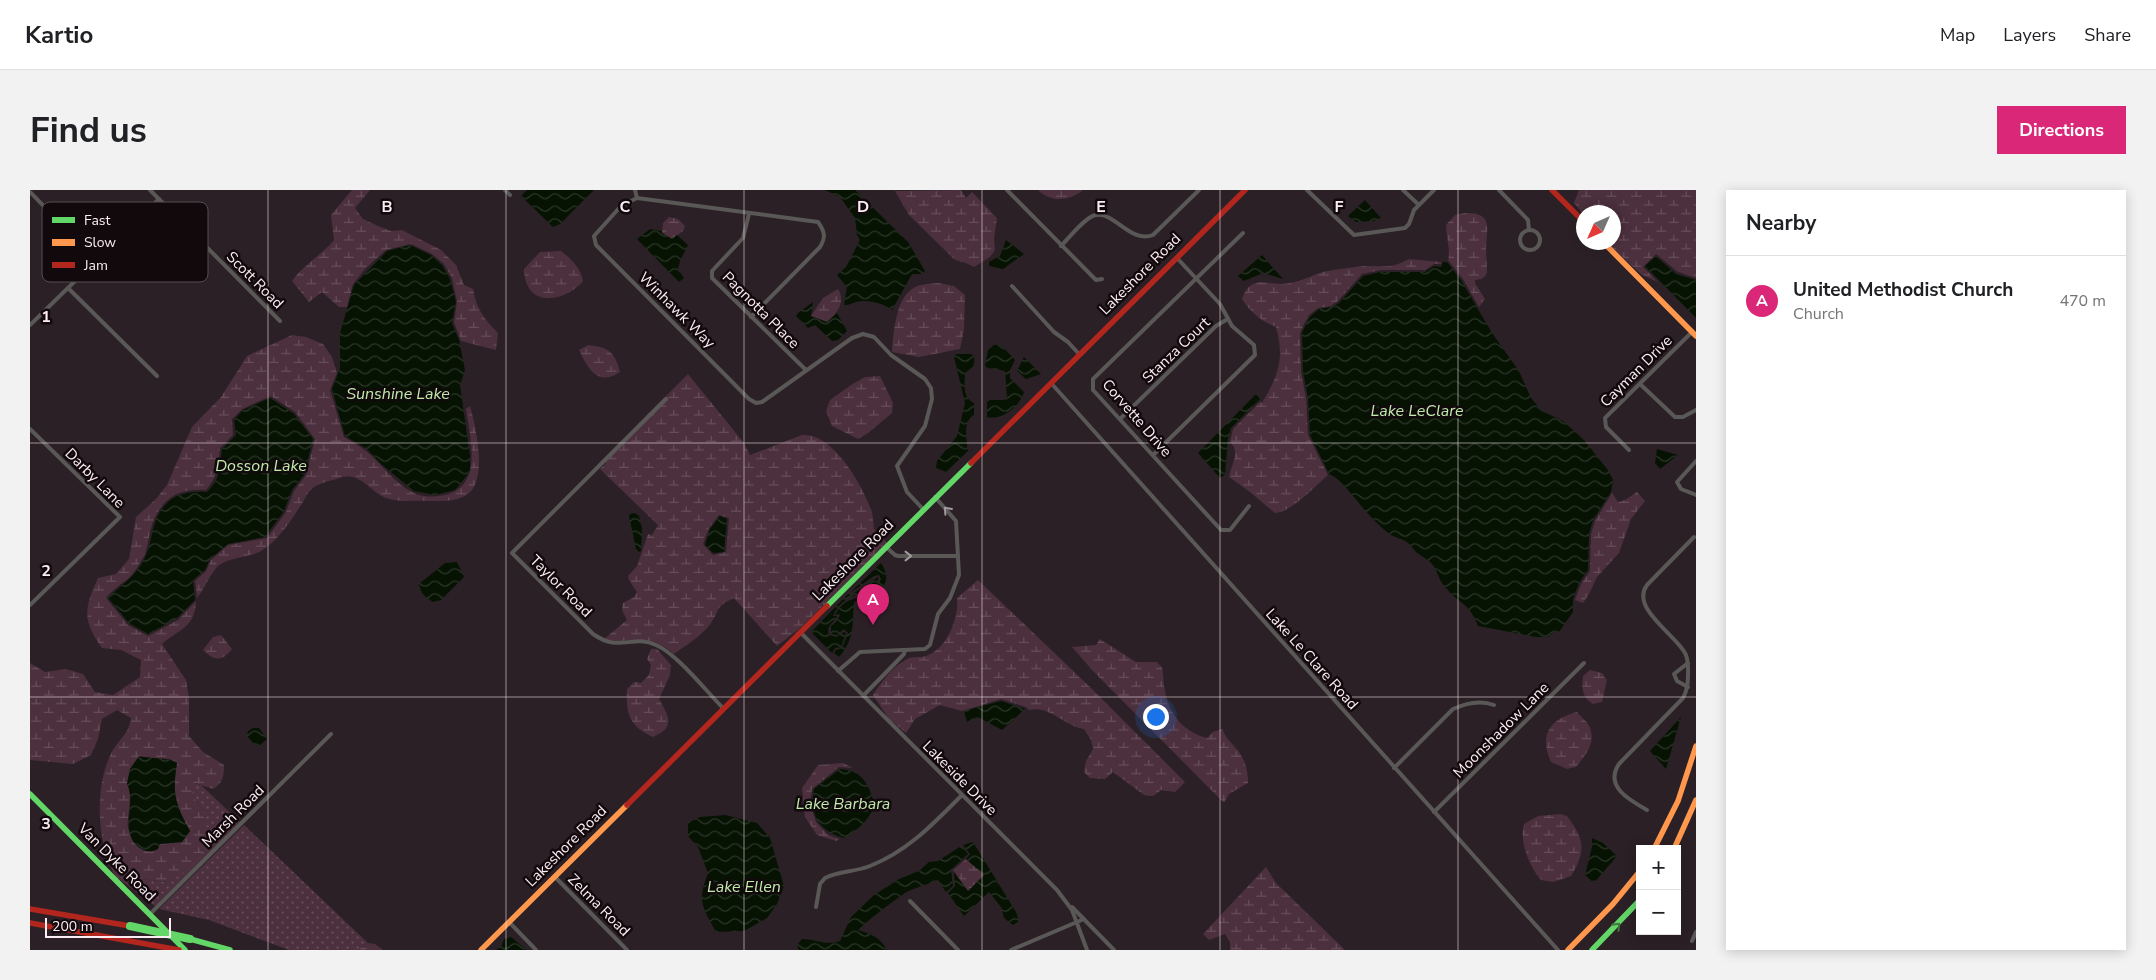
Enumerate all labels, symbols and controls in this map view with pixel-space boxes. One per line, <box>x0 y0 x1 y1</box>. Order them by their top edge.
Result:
text: Kartio <box>25 19 93 51</box>
text: Map <box>1940 23 1975 47</box>
text: Layers <box>2003 23 2056 47</box>
text: Share <box>2084 23 2131 47</box>
button: Directions <box>1997 106 2126 154</box>
text: Find us <box>30 107 147 154</box>
text: B <box>381 196 393 218</box>
text: C <box>620 196 631 218</box>
text: D <box>857 196 869 218</box>
text: E <box>1096 196 1106 218</box>
text: F <box>1335 196 1344 218</box>
legend <box>42 202 208 282</box>
north arrow <box>1576 205 1621 250</box>
text: Nearby <box>1746 209 1816 237</box>
text: Fast <box>84 211 110 230</box>
street label: Lakeshore Road <box>1095 229 1185 319</box>
text: Slow <box>84 233 116 252</box>
street label: Scott Road <box>222 247 288 313</box>
text: Jam <box>83 256 108 275</box>
street label: Pagnotta Place <box>718 267 804 353</box>
street label: Winhawk Way <box>635 268 720 353</box>
text: United Methodist Church <box>1793 277 2013 303</box>
text: A <box>1756 290 1768 312</box>
text: 470 m <box>2059 290 2106 312</box>
text: Church <box>1793 303 1844 325</box>
text: 1 <box>41 306 51 328</box>
street label: Stanza Court <box>1138 312 1215 387</box>
street label: Cayman Drive <box>1596 331 1676 411</box>
street label: Corvette Drive <box>1098 375 1176 461</box>
water label: Sunshine Lake <box>346 383 450 405</box>
water label: Lake LeClare <box>1371 400 1464 422</box>
street label: Darby Lane <box>61 444 129 512</box>
water label: Dosson Lake <box>215 455 307 477</box>
one-way arrow <box>944 506 953 515</box>
street label: Lakeshore Road <box>808 515 898 605</box>
street label: Taylor Road <box>526 551 596 621</box>
one-way arrow <box>904 551 912 561</box>
text: 2 <box>41 560 51 582</box>
pin: A <box>857 584 889 625</box>
street label: Lake Le Clare Road <box>1261 604 1363 714</box>
street label: Moonshadow Lane <box>1449 678 1553 782</box>
your location <box>1143 704 1169 730</box>
street label: Lakeside Drive <box>918 736 1002 820</box>
street label: Marsh Road <box>197 780 269 852</box>
water label: Lake Barbara <box>796 793 890 815</box>
street label: Lakeshore Road <box>521 801 611 891</box>
text: 3 <box>41 813 51 835</box>
street label: Van Dyke Road <box>73 818 160 905</box>
map controls <box>1636 845 1681 935</box>
button: + <box>1636 845 1681 890</box>
street label: Zelma Road <box>563 869 635 941</box>
water label: Lake Ellen <box>707 876 781 898</box>
button: − <box>1636 890 1681 935</box>
scale bar <box>45 915 171 938</box>
text: 200 m <box>52 917 93 936</box>
one-way arrow <box>1611 922 1620 931</box>

